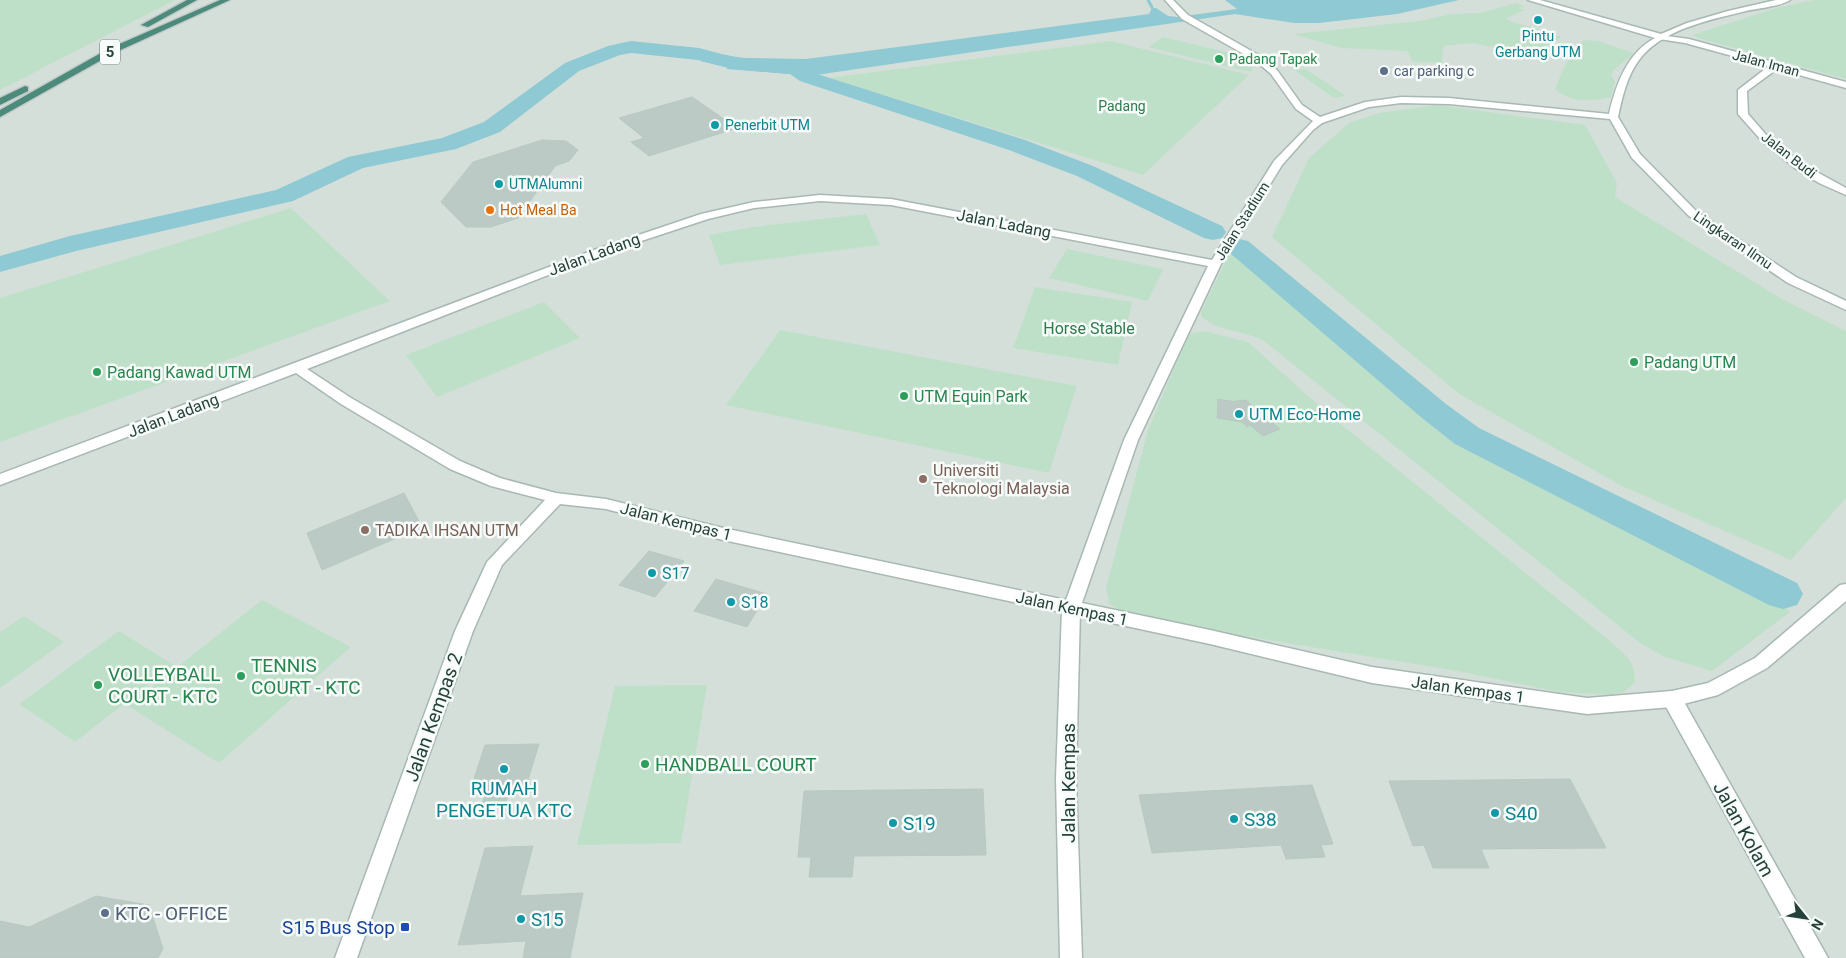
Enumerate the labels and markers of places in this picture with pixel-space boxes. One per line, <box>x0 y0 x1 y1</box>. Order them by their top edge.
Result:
marker: Pintu Gerbang UTM <box>1532 14 1544 26</box>
place label: Pintu Gerbang UTM <box>1495 28 1581 60</box>
place label: Padang Tapak <box>1229 51 1318 67</box>
marker: Padang Tapak <box>1213 53 1225 65</box>
place label: car parking c <box>1394 63 1474 79</box>
marker: car parking c <box>1378 65 1390 77</box>
place label: Penerbit UTM <box>725 117 810 133</box>
marker: Penerbit UTM <box>709 119 721 131</box>
place label: UTMAlumni <box>509 176 582 192</box>
marker: UTMAlumni <box>493 178 505 190</box>
place label: Hot Meal Ba <box>500 202 577 218</box>
marker: Hot Meal Ba <box>484 204 496 216</box>
place label: Padang UTM <box>1644 353 1736 372</box>
marker: Padang UTM <box>1628 356 1640 368</box>
place label: Padang Kawad UTM <box>107 363 252 382</box>
marker: Padang Kawad UTM <box>91 366 103 378</box>
place label: UTM Equin Park <box>914 387 1029 406</box>
marker: UTM Equin Park <box>898 390 910 402</box>
place label: UTM Eco-Home <box>1249 405 1361 424</box>
marker: UTM Eco-Home <box>1233 408 1245 420</box>
place label: Universiti Teknologi Malaysia <box>933 461 1070 498</box>
marker: Universiti Teknologi Malaysia <box>917 473 929 485</box>
place label: TADIKA IHSAN UTM <box>375 521 519 540</box>
marker: TADIKA IHSAN UTM <box>359 524 371 536</box>
place label: S17 <box>662 564 689 583</box>
marker: S17 <box>646 567 658 579</box>
place label: S18 <box>741 593 768 612</box>
marker: S18 <box>725 596 737 608</box>
place label: TENNIS COURT - KTC <box>251 654 361 699</box>
place label: VOLLEYBALL COURT - KTC <box>108 663 220 708</box>
marker: TENNIS COURT - KTC <box>235 670 247 682</box>
marker: VOLLEYBALL COURT - KTC <box>92 679 104 691</box>
place label: HANDBALL COURT <box>655 753 817 776</box>
marker: HANDBALL COURT <box>639 758 651 770</box>
marker: RUMAH PENGETUA KTC <box>498 763 510 775</box>
place label: RUMAH PENGETUA KTC <box>436 777 572 822</box>
place label: S40 <box>1505 802 1538 825</box>
marker: S40 <box>1489 807 1501 819</box>
place label: S38 <box>1244 808 1277 831</box>
place label: S19 <box>903 812 936 835</box>
marker: S38 <box>1228 813 1240 825</box>
marker: S19 <box>887 817 899 829</box>
place label: KTC - OFFICE <box>115 902 228 925</box>
marker: KTC - OFFICE <box>99 907 111 919</box>
place label: S15 <box>531 908 564 931</box>
marker: S15 <box>515 913 527 925</box>
place label: S15 Bus Stop <box>282 916 395 939</box>
marker: S15 Bus Stop <box>399 921 411 933</box>

